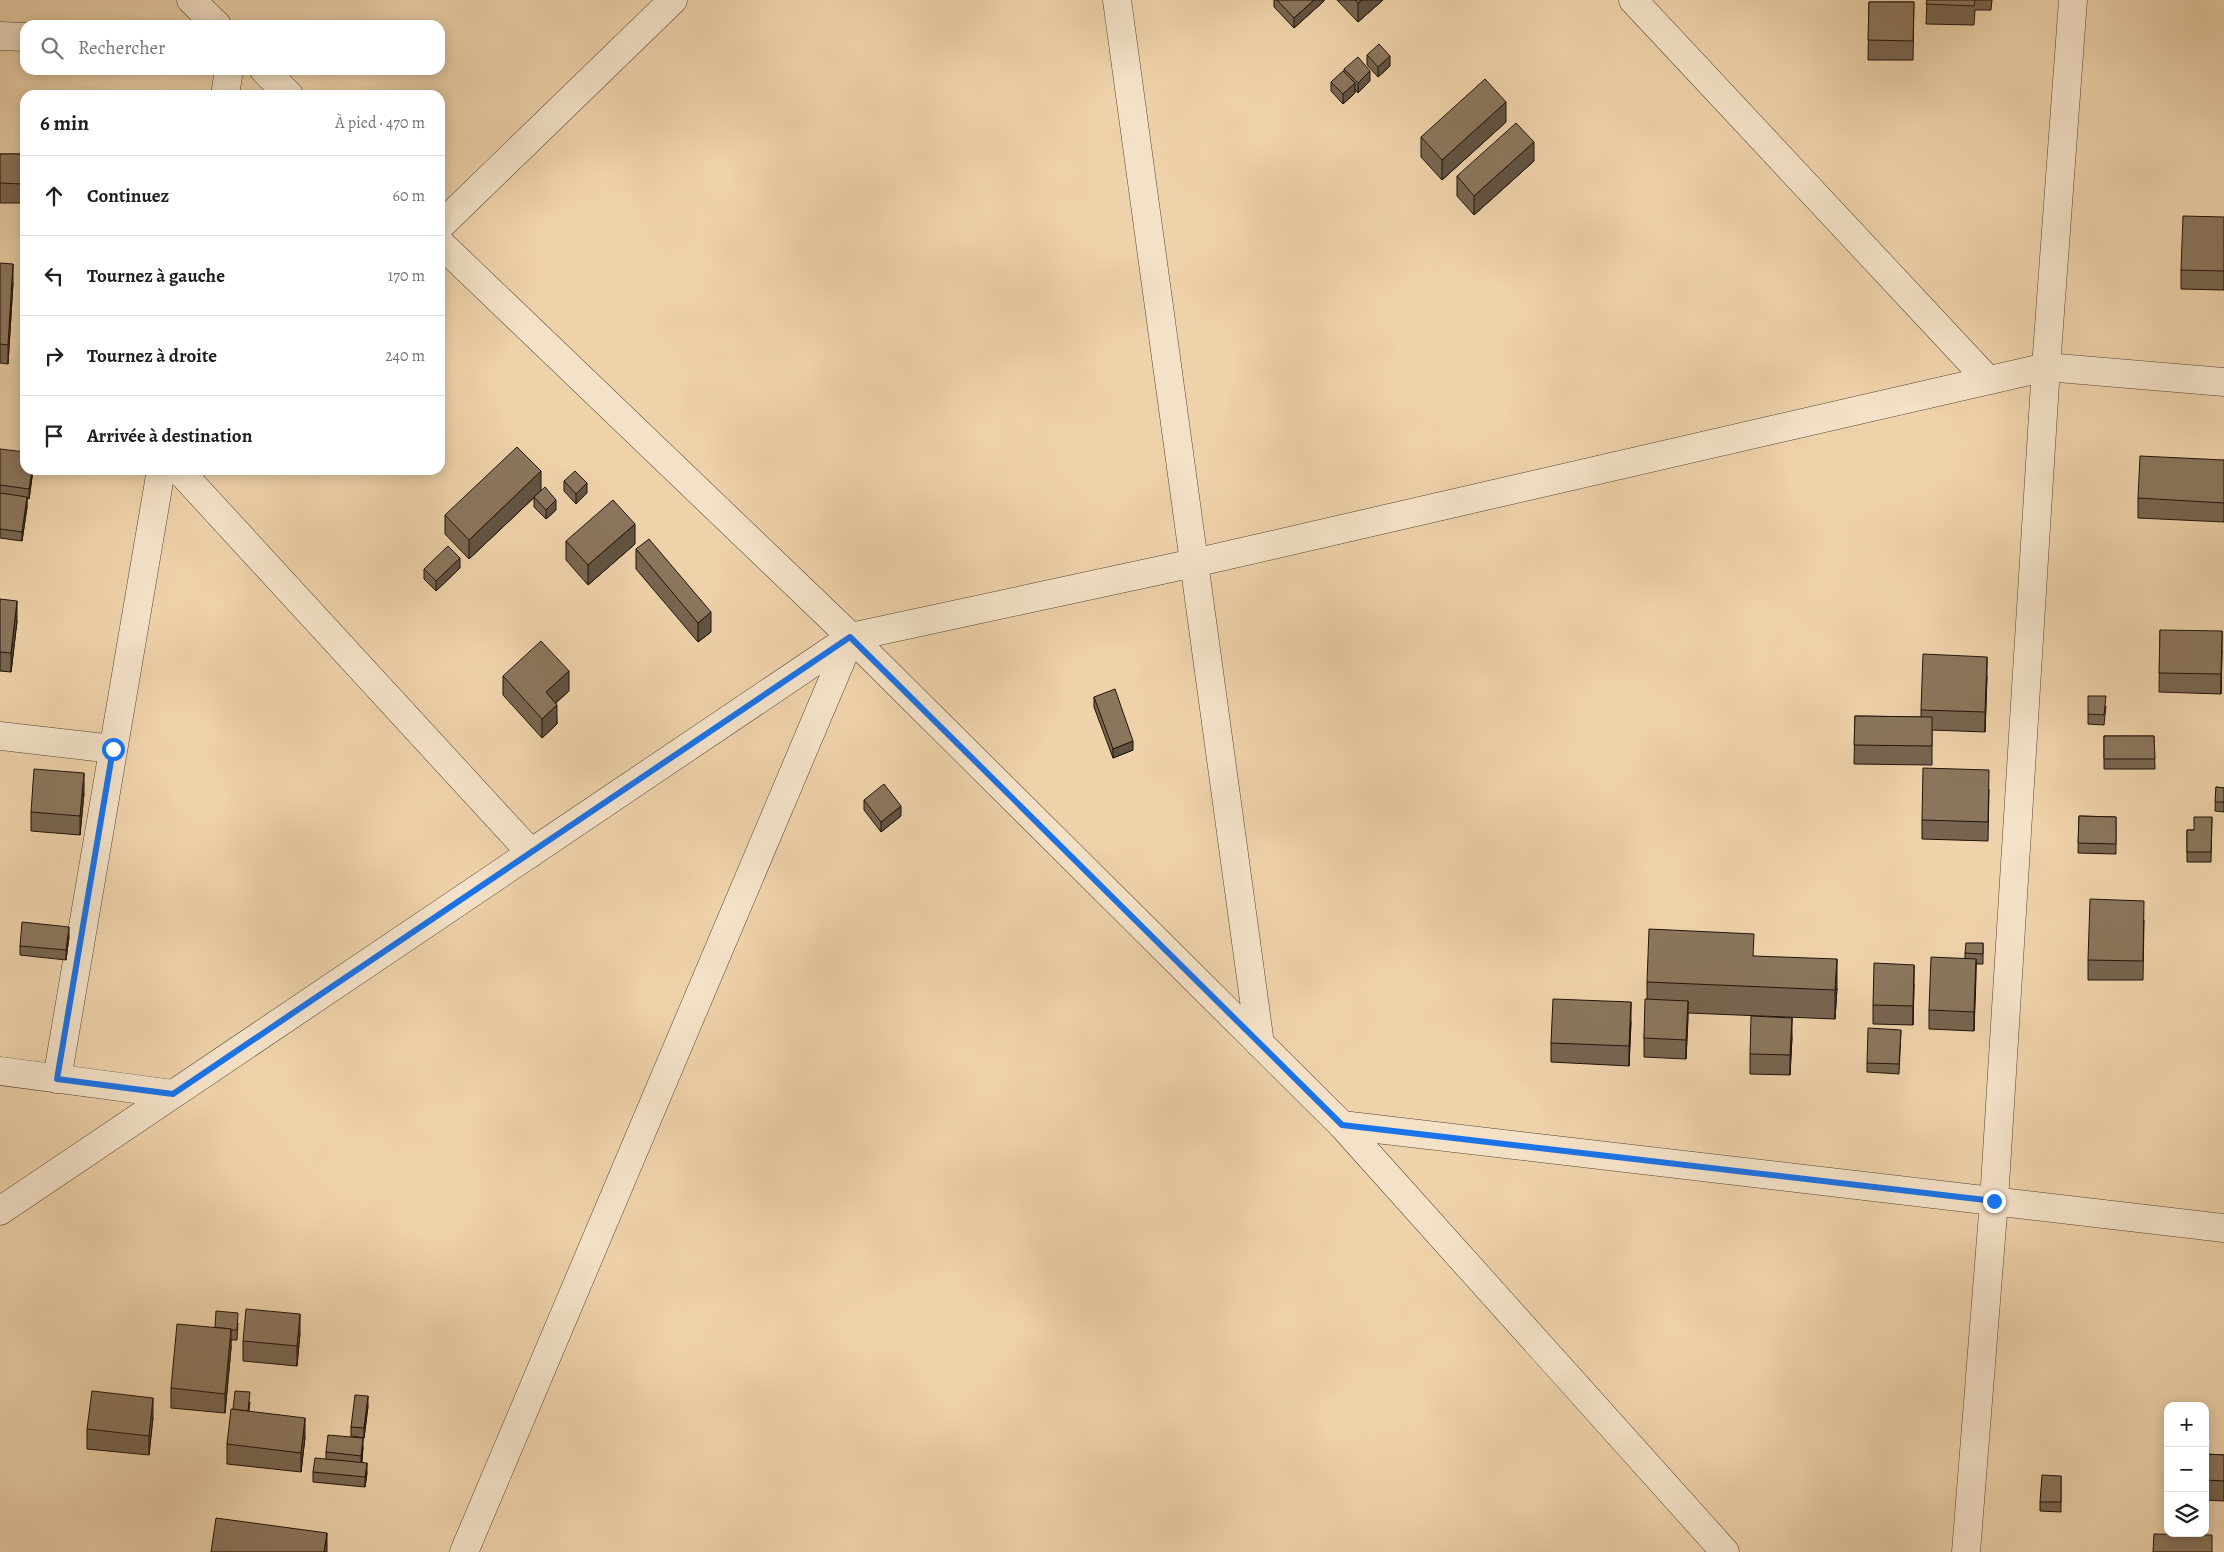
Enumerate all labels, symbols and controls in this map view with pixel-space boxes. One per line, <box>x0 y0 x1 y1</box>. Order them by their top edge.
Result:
search box <box>20 20 445 75</box>
icon: search <box>38 34 66 62</box>
text: Rechercher <box>78 35 165 61</box>
text: 6 min <box>40 109 89 137</box>
text: À pied · 470 m <box>335 112 425 134</box>
icon: ahead <box>40 182 68 210</box>
text: Continuez <box>87 183 169 209</box>
text: 60 m <box>393 185 425 207</box>
icon: left <box>40 262 68 290</box>
text: Tournez à gauche <box>87 263 225 289</box>
text: 170 m <box>388 265 425 287</box>
icon: right <box>40 342 68 370</box>
text: Tournez à droite <box>87 343 217 369</box>
text: 240 m <box>385 345 425 367</box>
icon: arrive <box>40 422 68 450</box>
text: Arrivée à destination <box>87 423 252 449</box>
route start <box>102 738 125 761</box>
route end <box>1983 1190 2006 1213</box>
map controls <box>2164 1402 2209 1537</box>
button: + <box>2164 1402 2209 1447</box>
button: − <box>2164 1447 2209 1492</box>
button: layers <box>2164 1492 2209 1537</box>

